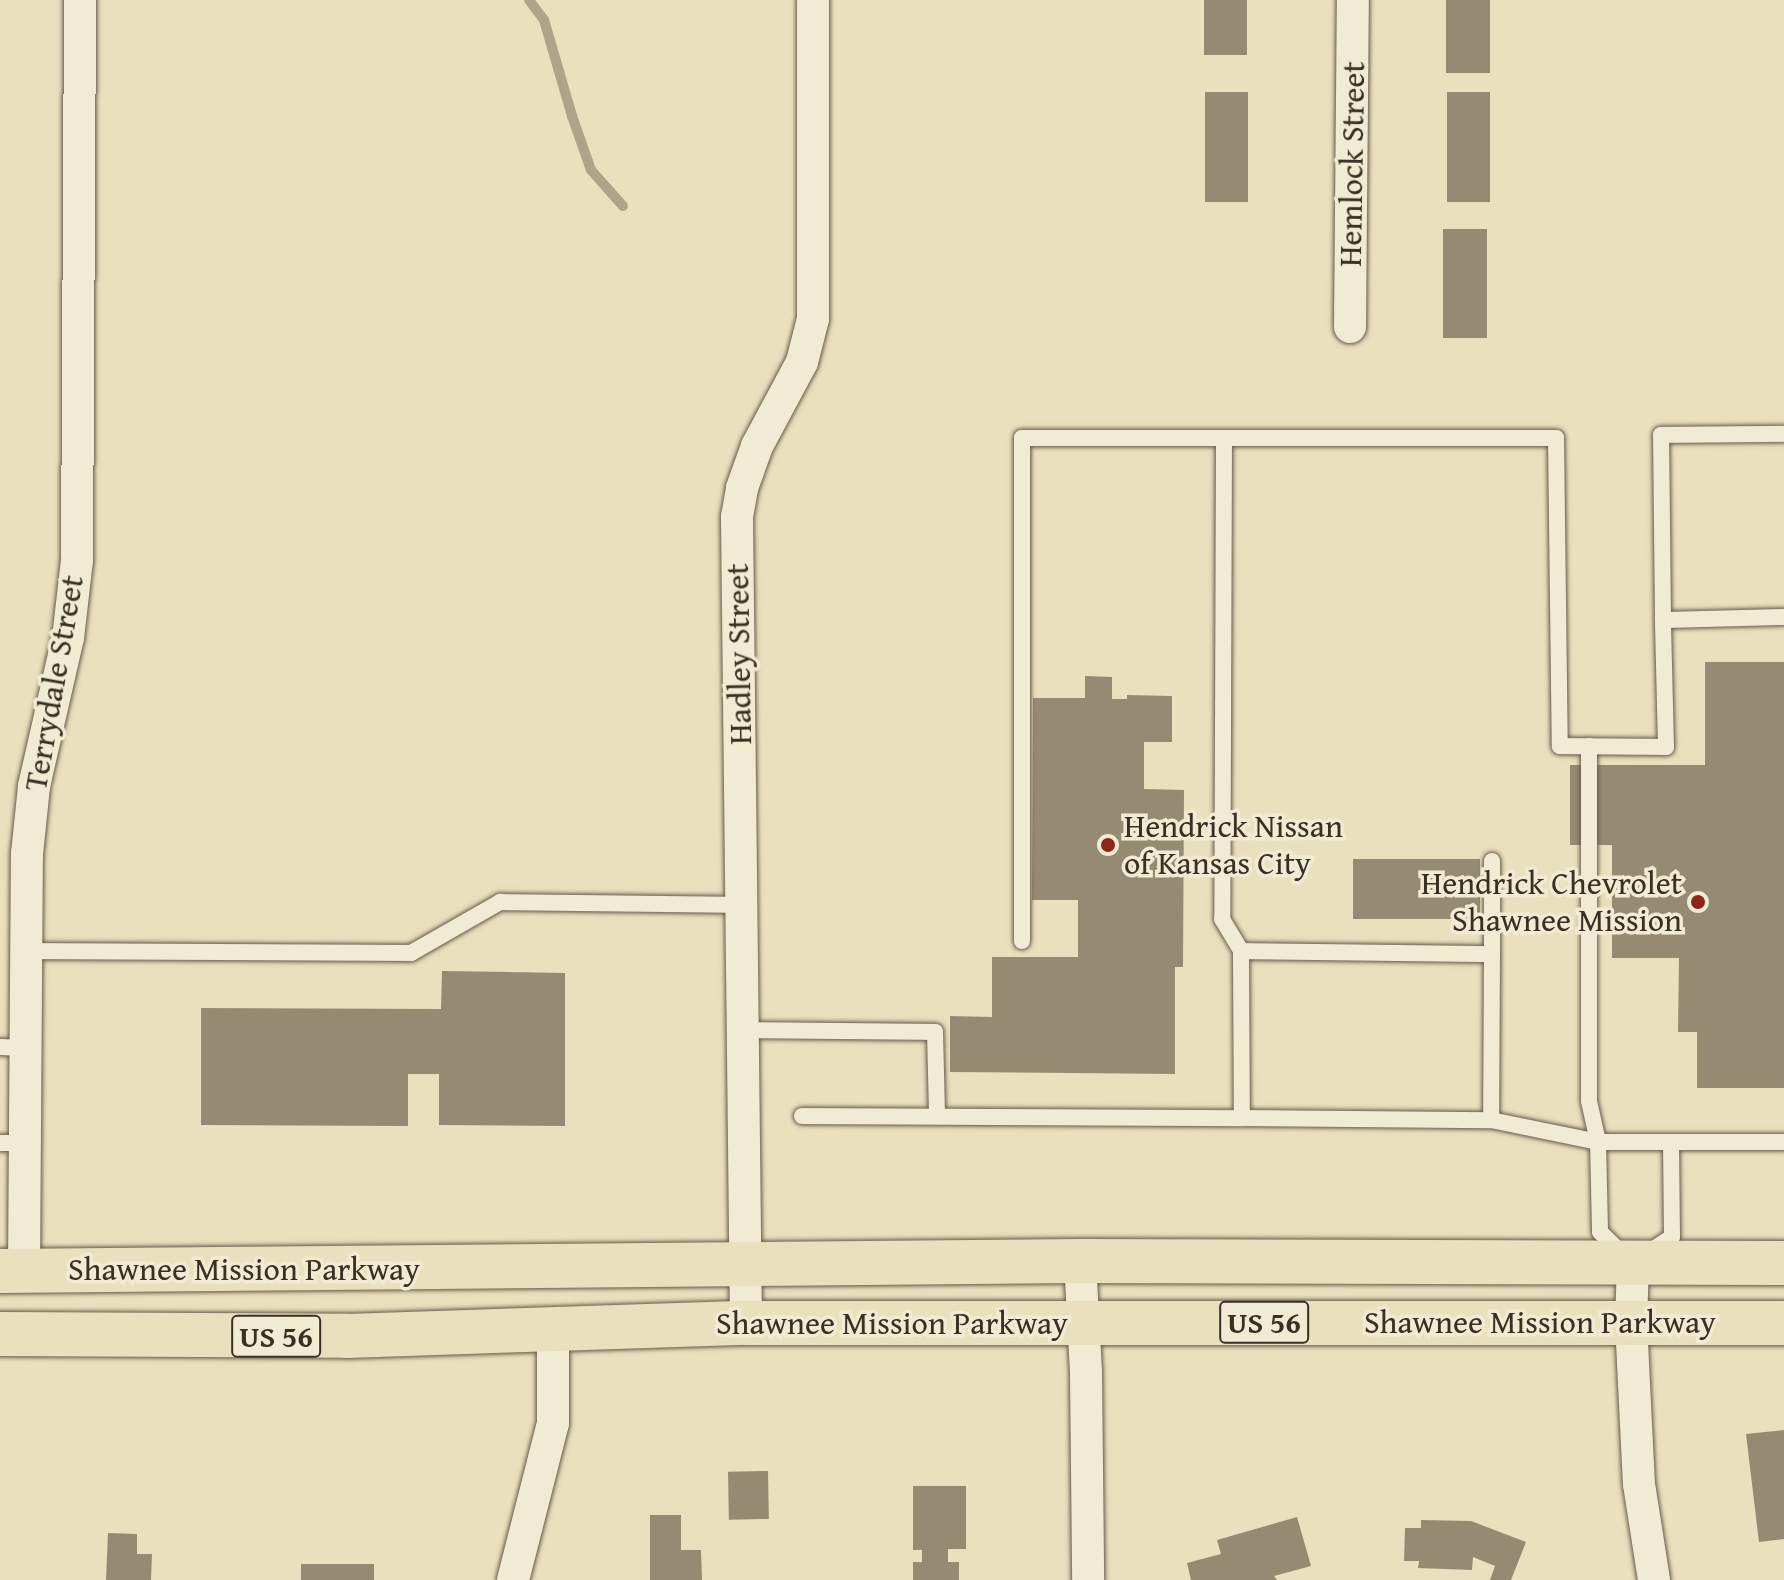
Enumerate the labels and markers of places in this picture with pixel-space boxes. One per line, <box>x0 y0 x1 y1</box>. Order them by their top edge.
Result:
place label: Hendrick Nissan of Kansas City <box>1124 808 1343 883</box>
marker: Hendrick Nissan of Kansas City <box>1099 836 1117 854</box>
place label: Hendrick Chevrolet Shawnee Mission <box>1421 865 1682 940</box>
marker: Hendrick Chevrolet Shawnee Mission <box>1689 893 1707 911</box>

